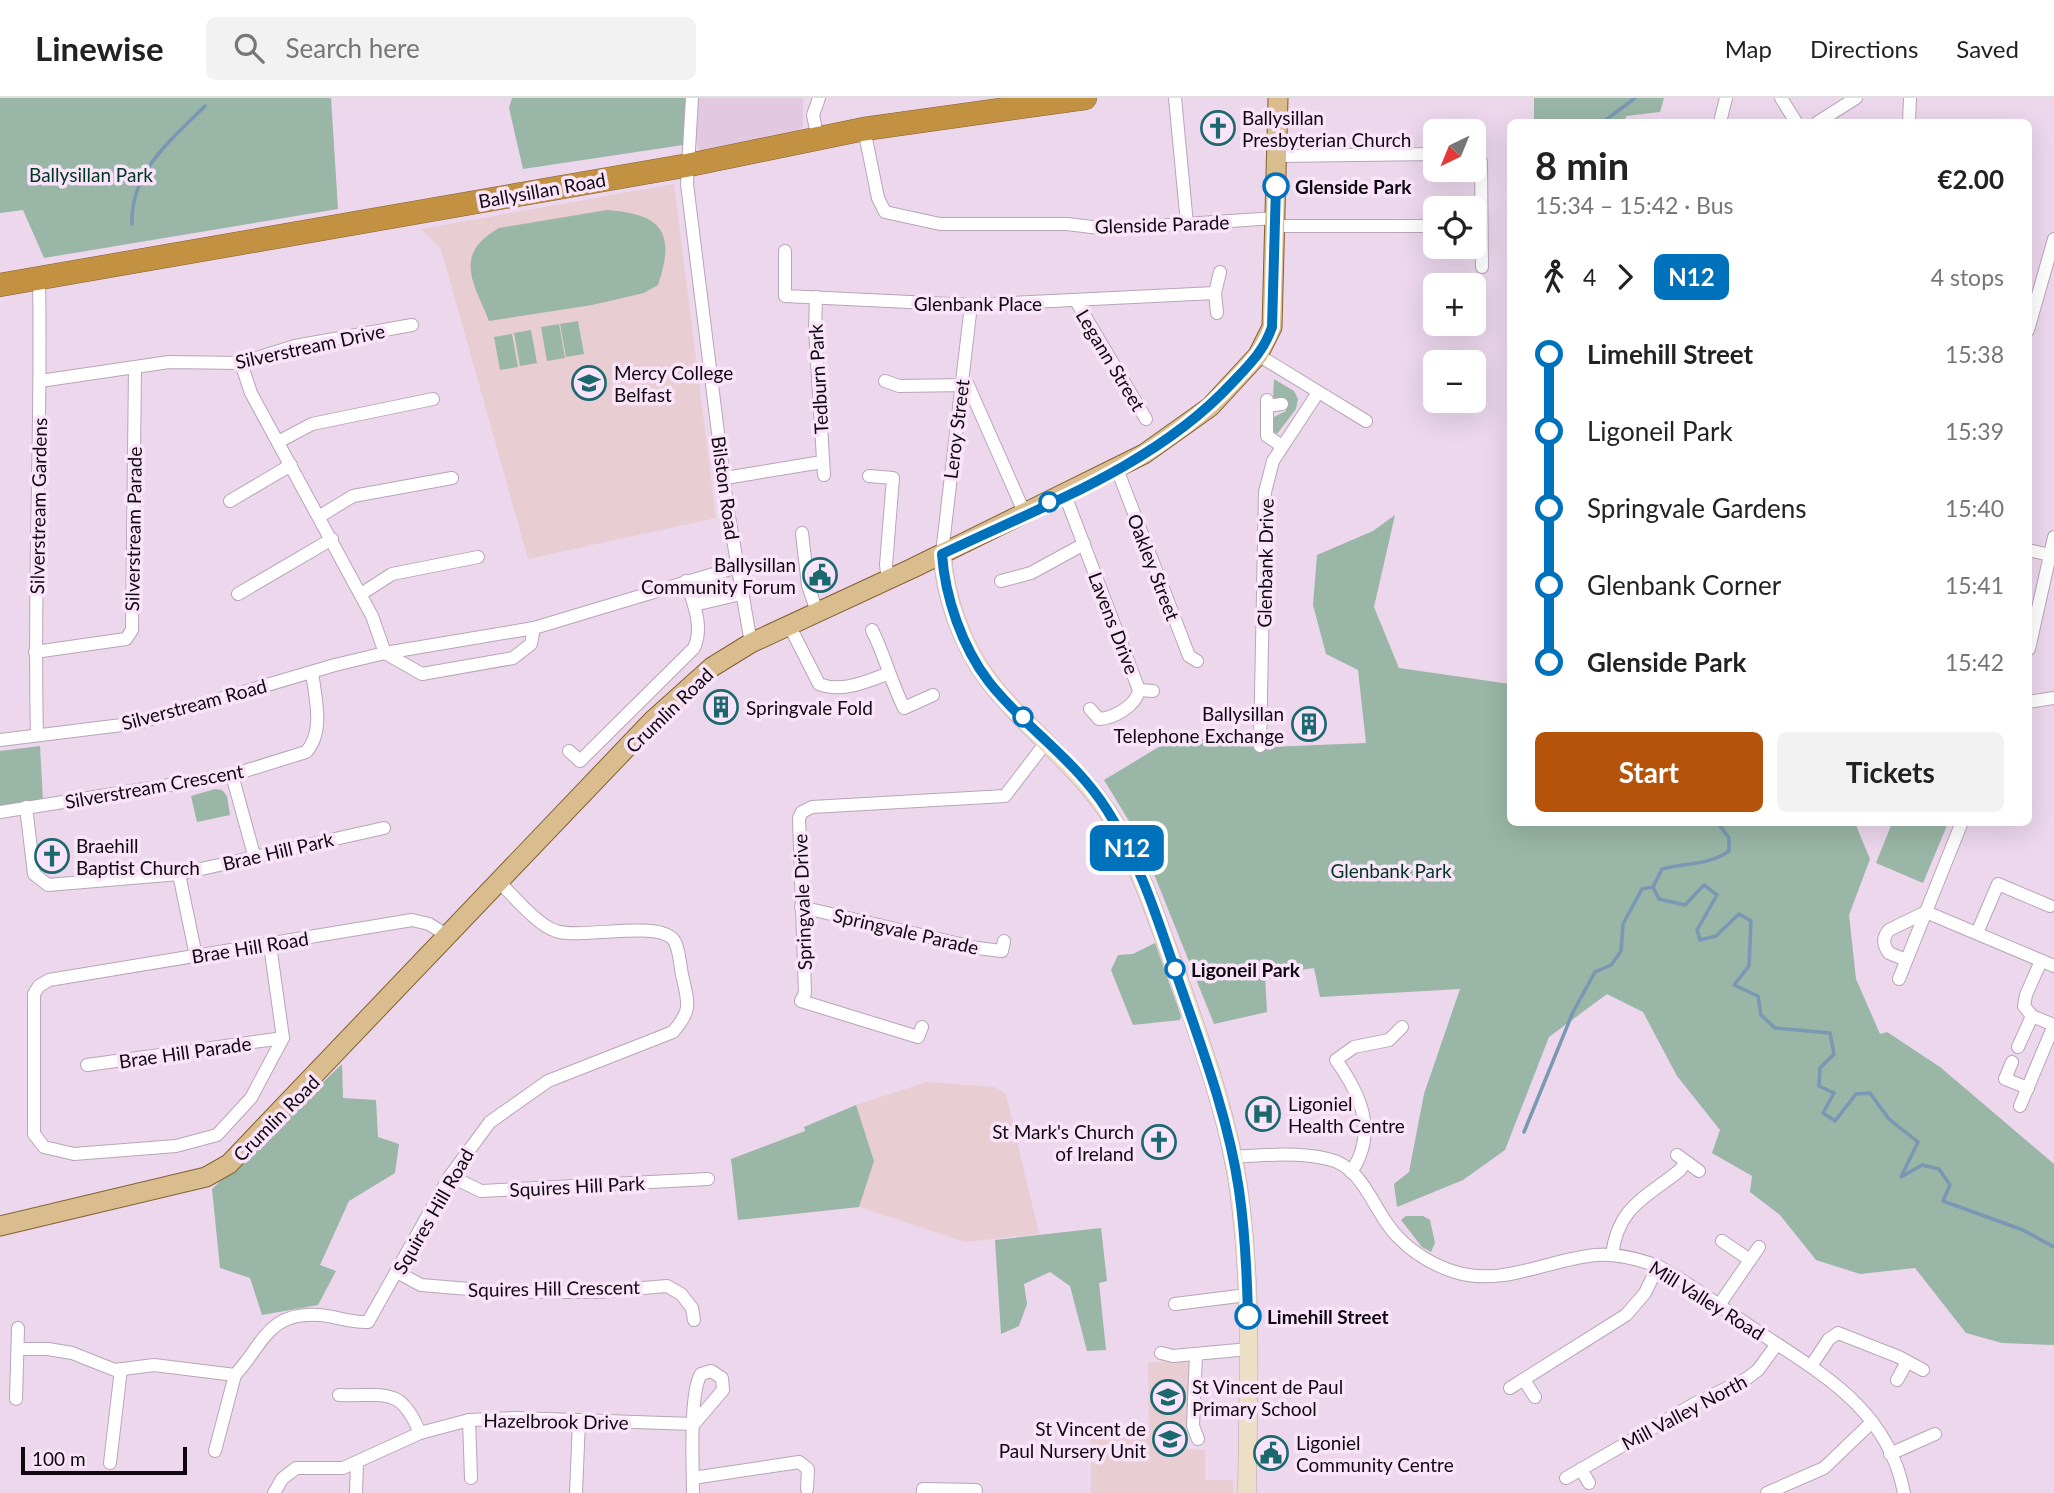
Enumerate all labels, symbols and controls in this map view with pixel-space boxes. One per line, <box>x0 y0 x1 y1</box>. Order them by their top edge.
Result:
search box <box>206 17 696 80</box>
text: Linewise <box>35 28 164 68</box>
icon: search <box>230 29 268 67</box>
text: Search here <box>286 32 420 64</box>
text: Map <box>1725 34 1772 63</box>
text: Directions <box>1810 34 1918 63</box>
text: Saved <box>1956 34 2019 63</box>
place label: Ballysillan Presbyterian Church <box>1242 106 1411 151</box>
church icon: Ballysillan Presbyterian Church <box>1199 109 1237 147</box>
north arrow <box>1423 119 1486 182</box>
map controls <box>1423 119 1486 413</box>
text: 8 min <box>1535 142 1629 188</box>
park label: Ballysillan Park <box>29 163 153 186</box>
text: €2.00 <box>1938 163 2004 195</box>
street label: Ballysillan Road <box>476 167 608 213</box>
marker: Glenside Park <box>1263 173 1289 199</box>
place label: Glenside Park <box>1295 175 1412 198</box>
text: 15:34 – 15:42 · Bus <box>1535 191 1734 219</box>
button: locate <box>1423 196 1486 259</box>
street label: Glenside Parade <box>1094 210 1230 238</box>
icon: walk <box>1535 258 1573 296</box>
icon: forward <box>1606 258 1644 296</box>
text: N12 <box>1668 262 1715 291</box>
text: 4 <box>1583 263 1596 291</box>
text: 4 stops <box>1931 263 2004 291</box>
button: + <box>1423 273 1486 336</box>
street label: Glenbank Place <box>914 292 1042 315</box>
street label: Legann Street <box>1072 305 1150 415</box>
street label: Silverstream Drive <box>233 319 387 373</box>
street label: Tedburn Park <box>804 323 832 435</box>
text: Limehill Street <box>1587 338 1753 370</box>
text: 15:38 <box>1945 340 2004 368</box>
button: − <box>1423 350 1486 413</box>
place label: Mercy College Belfast <box>614 361 733 406</box>
school or university icon: Mercy College Belfast <box>570 364 608 402</box>
street label: Leroy Street <box>938 378 974 480</box>
text: Ligoneil Park <box>1587 415 1733 447</box>
text: 15:39 <box>1945 417 2004 445</box>
street label: Silverstream Gardens <box>25 418 51 594</box>
street label: Bilston Road <box>707 435 745 541</box>
street label: Silverstream Parade <box>120 446 146 612</box>
unlabelled marker <box>1039 492 1059 512</box>
text: Springvale Gardens <box>1587 492 1807 524</box>
text: 15:40 <box>1945 494 2004 522</box>
street label: Glenbank Drive <box>1252 498 1278 628</box>
street label: Oakley Street <box>1123 510 1185 624</box>
place label: Ballysillan Community Forum <box>641 553 796 598</box>
public building icon: Ballysillan Community Forum <box>801 556 839 594</box>
street label: Lavens Drive <box>1084 569 1144 677</box>
text: Glenbank Corner <box>1587 569 1781 601</box>
text: 15:41 <box>1945 571 2004 599</box>
text: Glenside Park <box>1587 646 1746 678</box>
text: 15:42 <box>1945 648 2004 676</box>
street label: Crumlin Road <box>621 663 717 757</box>
street label: Silverstream Road <box>119 674 269 734</box>
building icon: Springvale Fold <box>702 688 740 726</box>
place label: Springvale Fold <box>746 696 873 719</box>
place label: Ballysillan Telephone Exchange <box>1114 702 1284 747</box>
building icon: Ballysillan Telephone Exchange <box>1290 705 1328 743</box>
unlabelled marker <box>1013 707 1033 727</box>
button: Start <box>1535 732 1763 812</box>
button: Tickets <box>1777 732 2004 812</box>
street label: Silverstream Crescent <box>63 759 245 813</box>
line badge: N12 <box>1087 825 1167 871</box>
street label: Brae Hill Park <box>220 827 336 875</box>
street label: Springvale Drive <box>788 833 816 971</box>
text: N12 <box>1104 833 1150 862</box>
place label: Braehill Baptist Church <box>76 834 200 879</box>
church icon: Braehill Baptist Church <box>33 837 71 875</box>
park label: Glenbank Park <box>1330 859 1452 882</box>
street label: Springvale Parade <box>831 903 981 959</box>
street label: Brae Hill Road <box>190 926 310 968</box>
place label: Ligoneil Park <box>1191 958 1301 981</box>
marker: Ligoneil Park <box>1165 959 1185 979</box>
street label: Brae Hill Parade <box>117 1031 253 1073</box>
street label: Crumlin Road <box>228 1070 324 1166</box>
place label: Ligoniel Health Centre <box>1288 1092 1405 1137</box>
hospital icon: Ligoniel Health Centre <box>1244 1095 1282 1133</box>
place label: St Mark's Church of Ireland <box>992 1120 1134 1165</box>
church icon: St Mark's Church of Ireland <box>1140 1123 1178 1161</box>
street label: Squires Hill Road <box>388 1144 478 1278</box>
street label: Squires Hill Park <box>509 1171 646 1201</box>
street label: Mill Valley Road <box>1645 1255 1769 1345</box>
street label: Squires Hill Crescent <box>468 1275 640 1301</box>
marker: Limehill Street <box>1235 1303 1261 1329</box>
place label: Limehill Street <box>1267 1305 1389 1328</box>
street label: Mill Valley North <box>1618 1369 1750 1455</box>
place label: St Vincent de Paul Primary School <box>1192 1375 1343 1420</box>
school or university icon: St Vincent de Paul Primary School <box>1149 1378 1187 1416</box>
street label: Hazelbrook Drive <box>483 1408 629 1434</box>
place label: St Vincent de Paul Nursery Unit <box>999 1417 1146 1462</box>
school or university icon: St Vincent de Paul Nursery Unit <box>1151 1420 1189 1458</box>
place label: Ligoniel Community Centre <box>1296 1431 1454 1476</box>
public building icon: Ligoniel Community Centre <box>1252 1434 1290 1472</box>
scale bar <box>21 1444 187 1476</box>
text: 100 m <box>32 1447 86 1470</box>

